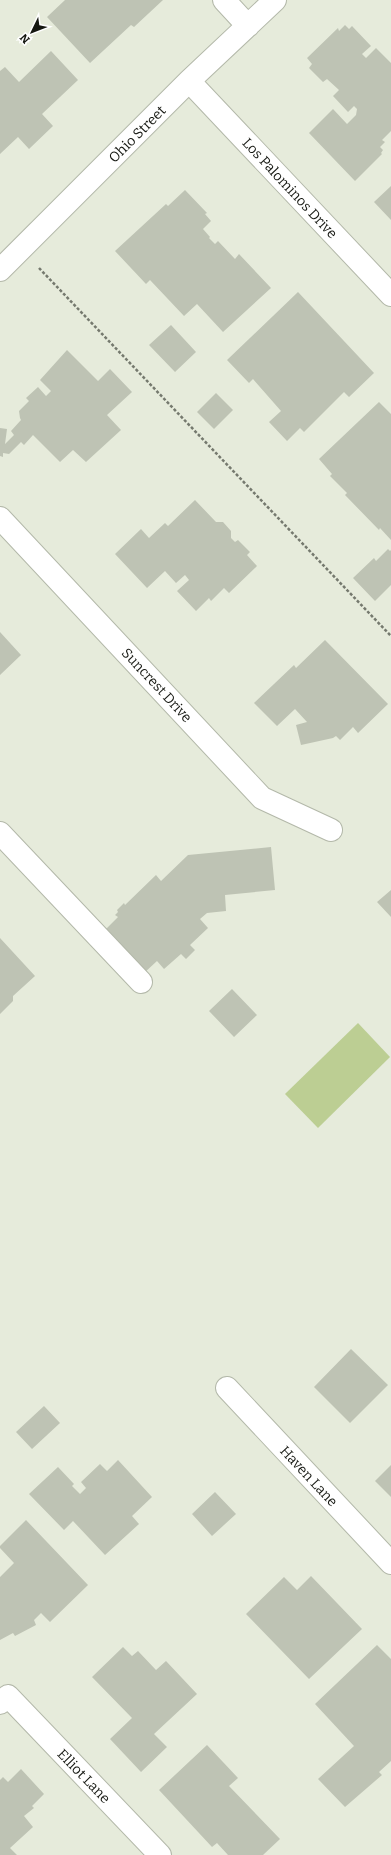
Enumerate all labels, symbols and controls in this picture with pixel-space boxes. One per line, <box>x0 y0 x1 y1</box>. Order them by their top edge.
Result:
north arrow <box>12 12 52 52</box>
text: N <box>17 31 33 46</box>
street label: Ohio Street <box>105 102 169 166</box>
street label: Los Palominos Drive <box>239 135 341 242</box>
street label: Suncrest Drive <box>118 645 195 726</box>
street label: Haven Lane <box>276 1443 341 1510</box>
street label: Elliot Lane <box>54 1746 114 1807</box>

